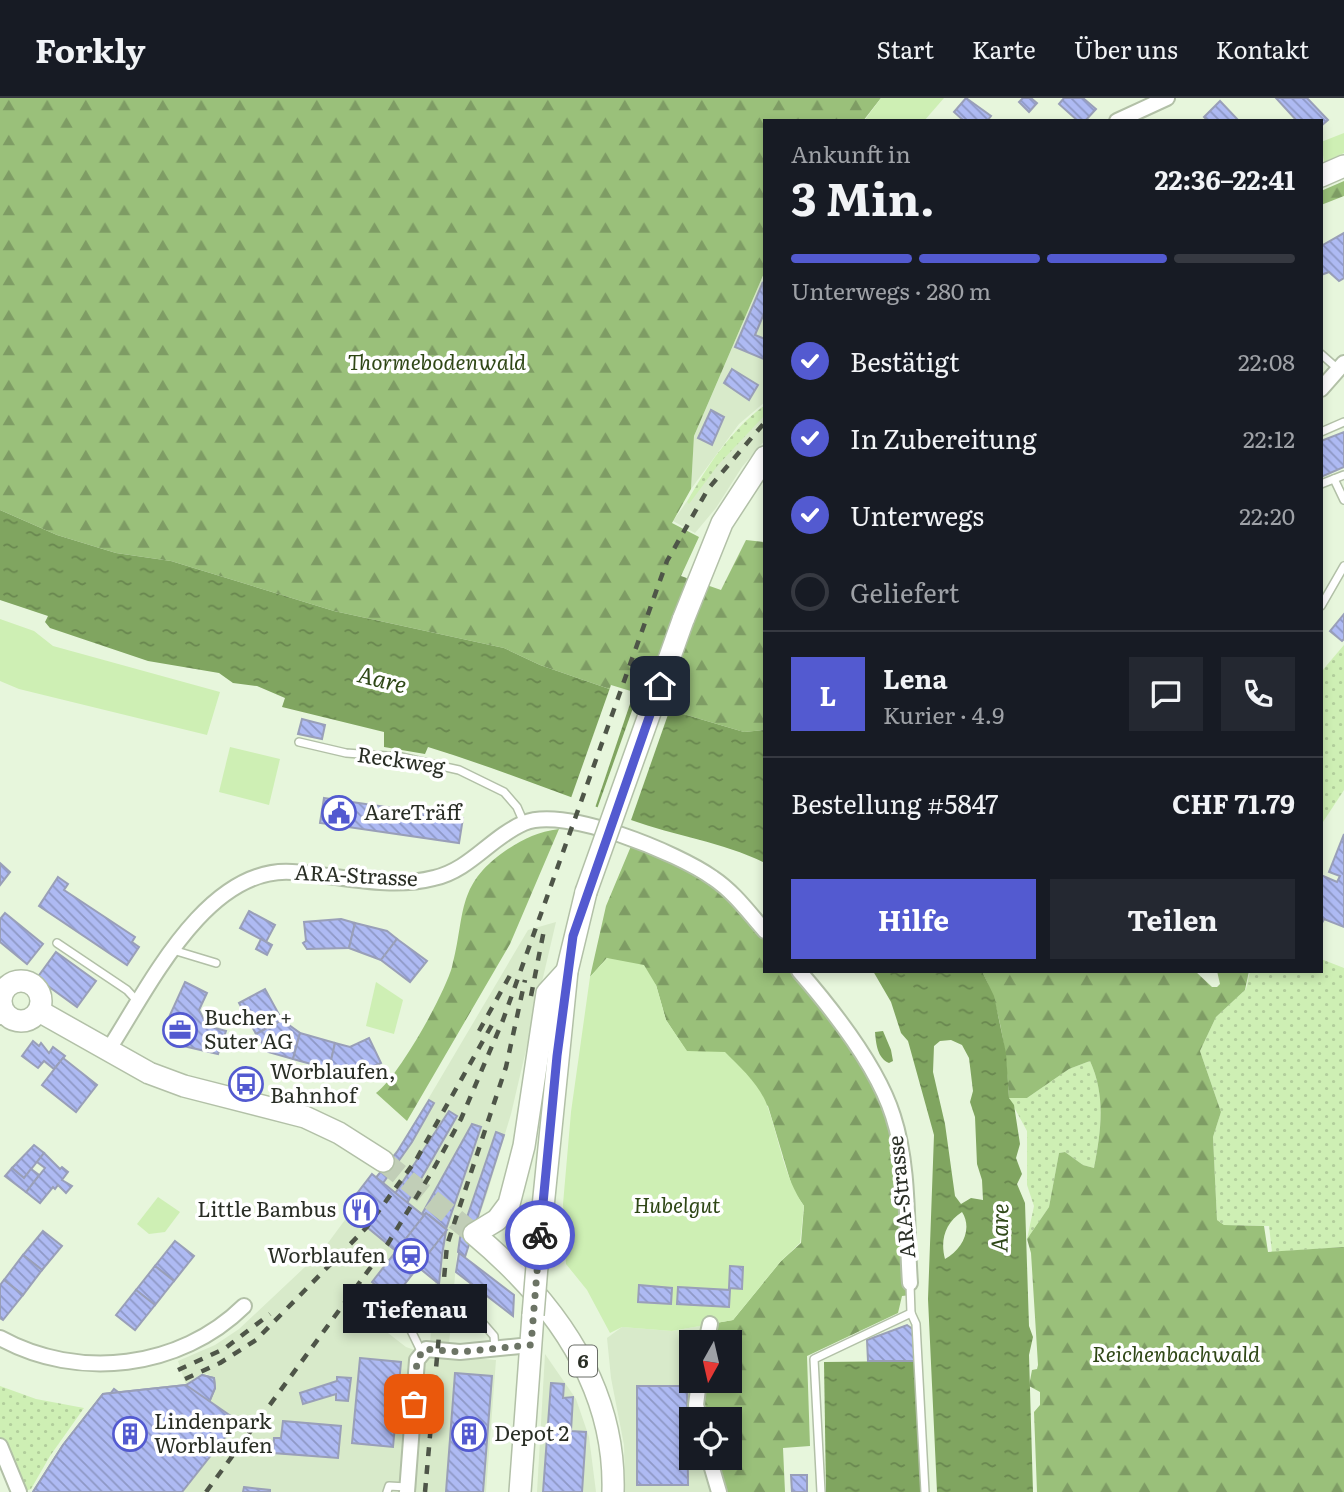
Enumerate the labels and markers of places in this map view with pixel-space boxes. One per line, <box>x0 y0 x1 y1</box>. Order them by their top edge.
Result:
pin <box>630 656 690 716</box>
public building icon: AareTräff <box>320 794 358 832</box>
place label: AareTräff <box>364 795 463 826</box>
place label: Bucher + Suter AG <box>204 1000 293 1055</box>
office icon: Bucher + Suter AG <box>161 1011 199 1049</box>
place label: Worblaufen, Bahnhof <box>270 1054 396 1109</box>
bus stop icon: Worblaufen, Bahnhof <box>227 1065 265 1103</box>
restaurant icon: Little Bambus <box>342 1191 380 1229</box>
place label: Little Bambus <box>197 1192 336 1223</box>
station icon: Worblaufen <box>392 1237 430 1275</box>
place label: Worblaufen <box>267 1238 386 1269</box>
callout: Tiefenau <box>342 1285 486 1334</box>
pin <box>384 1374 444 1434</box>
place label: Lindenpark Worblaufen <box>154 1404 273 1459</box>
building icon: Lindenpark Worblaufen <box>111 1415 149 1453</box>
building icon: Depot 2 <box>450 1415 488 1453</box>
place label: Depot 2 <box>494 1416 569 1447</box>

